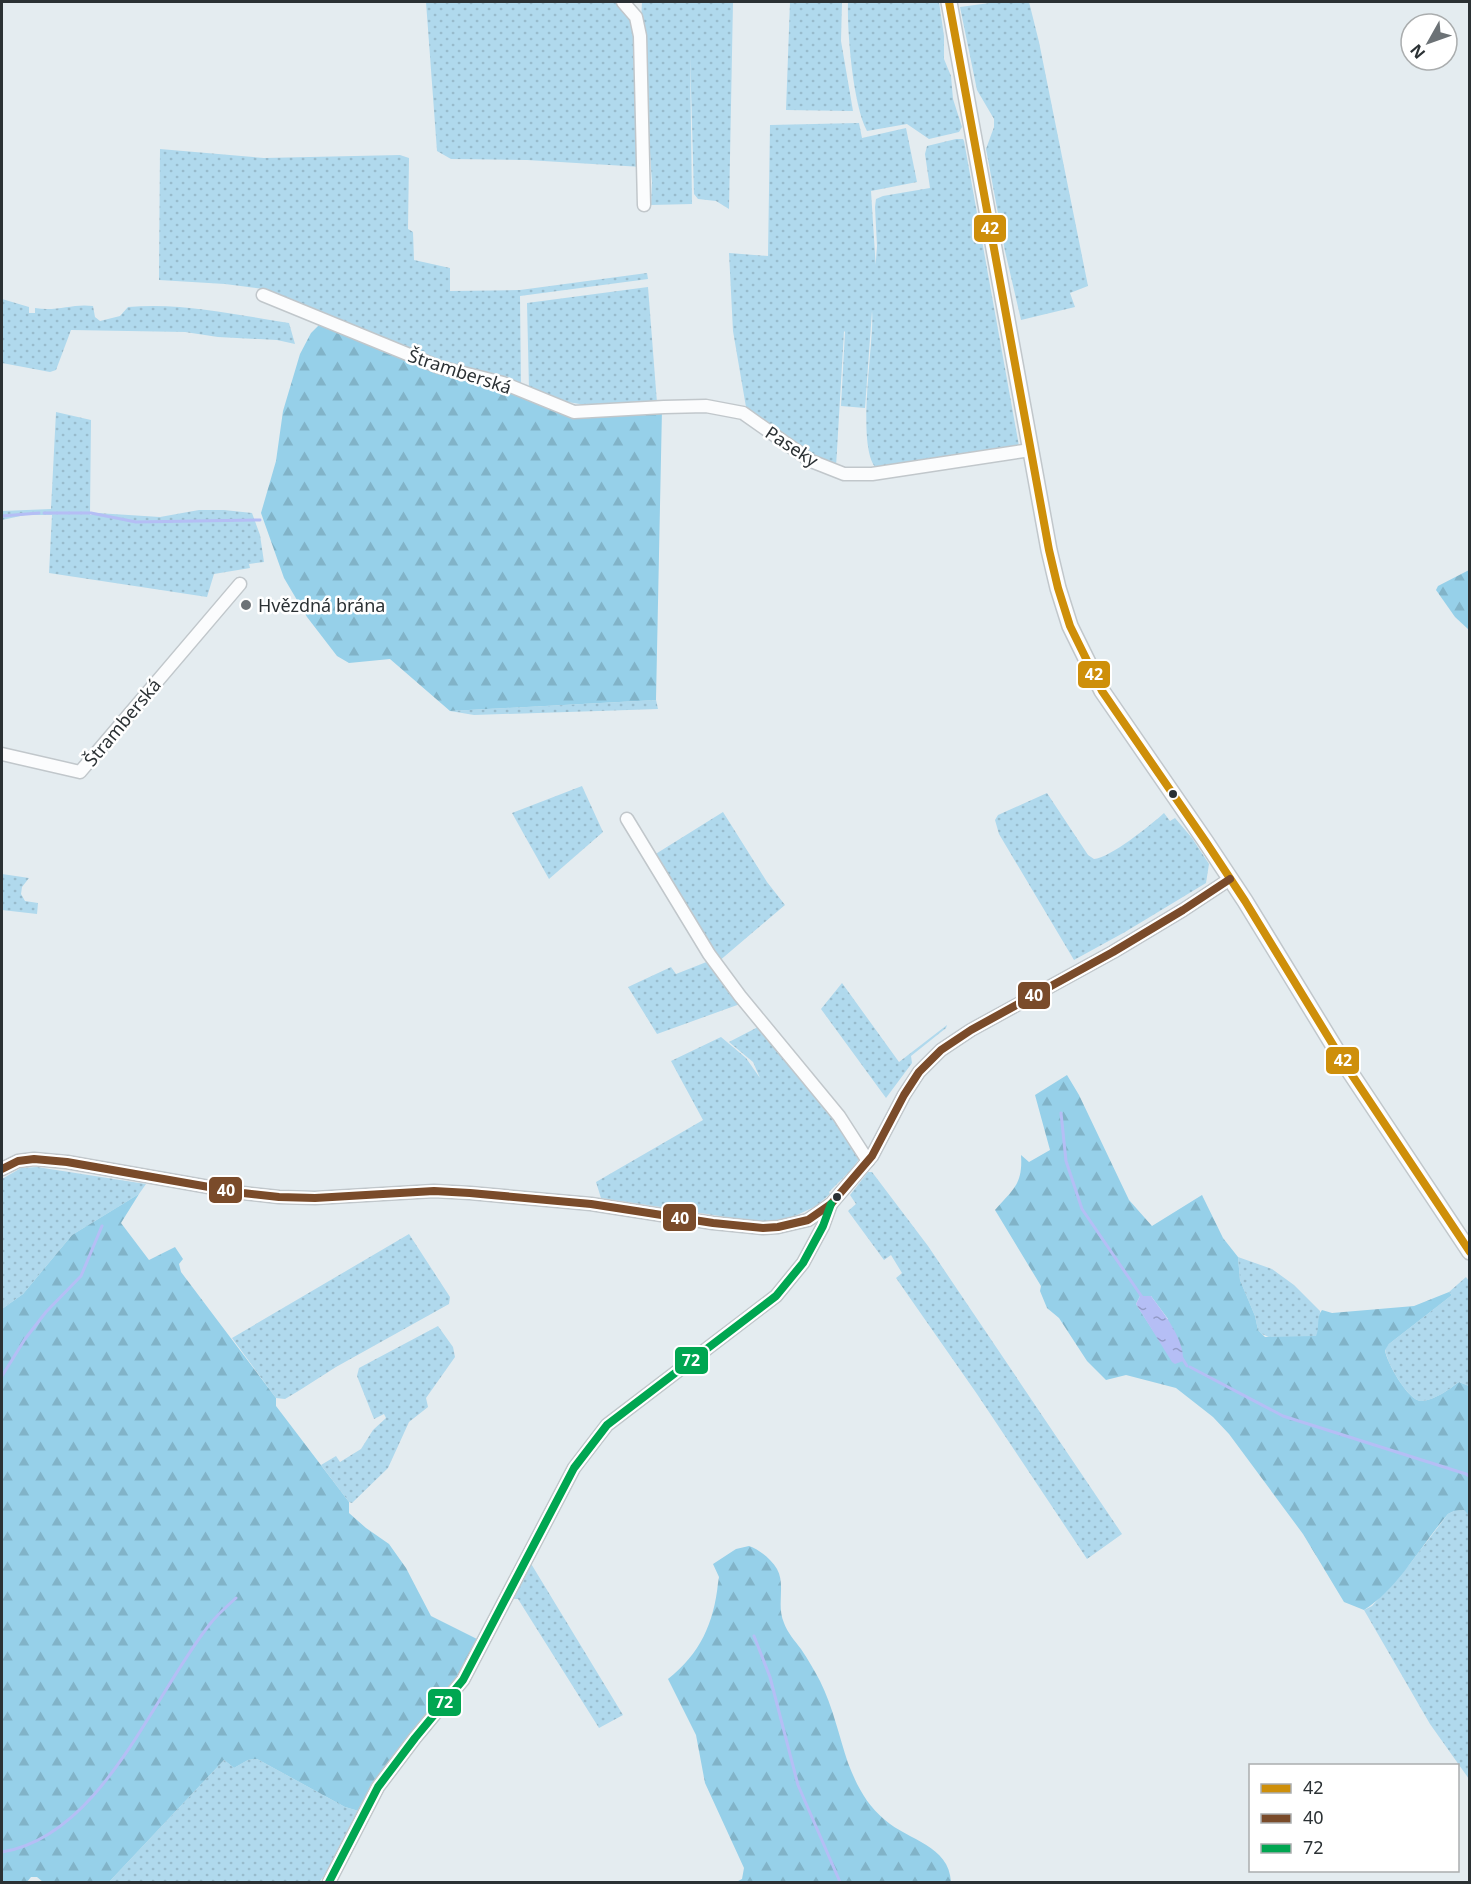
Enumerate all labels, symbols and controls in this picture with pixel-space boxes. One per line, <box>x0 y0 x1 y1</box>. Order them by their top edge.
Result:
north arrow <box>1399 12 1459 72</box>
text: N <box>1405 40 1430 64</box>
line badge: 42 <box>973 214 1007 243</box>
text: 42 <box>981 217 999 239</box>
street label: Štramberská <box>405 343 515 399</box>
street label: Paseky <box>761 420 824 472</box>
place label: Hvězdná brána <box>258 593 385 617</box>
marker: Hvězdná brána <box>239 598 253 612</box>
line badge: 42 <box>1077 660 1111 689</box>
text: 42 <box>1085 663 1103 685</box>
street label: Štramberská <box>78 673 166 771</box>
unlabelled marker <box>1167 788 1179 800</box>
line badge: 40 <box>1017 981 1051 1010</box>
text: 40 <box>1025 984 1043 1006</box>
line badge: 42 <box>1325 1046 1360 1075</box>
text: 42 <box>1334 1049 1352 1071</box>
line badge: 40 <box>208 1176 243 1204</box>
text: 40 <box>217 1179 235 1201</box>
unlabelled marker <box>831 1191 843 1203</box>
line badge: 40 <box>662 1203 697 1232</box>
text: 40 <box>671 1207 689 1229</box>
line badge: 72 <box>674 1346 709 1375</box>
text: 72 <box>682 1349 700 1371</box>
line badge: 72 <box>427 1688 462 1717</box>
text: 72 <box>435 1691 453 1713</box>
legend <box>1249 1764 1459 1872</box>
text: 42 <box>1303 1775 1324 1799</box>
text: 40 <box>1303 1805 1324 1829</box>
text: 72 <box>1303 1835 1324 1859</box>

